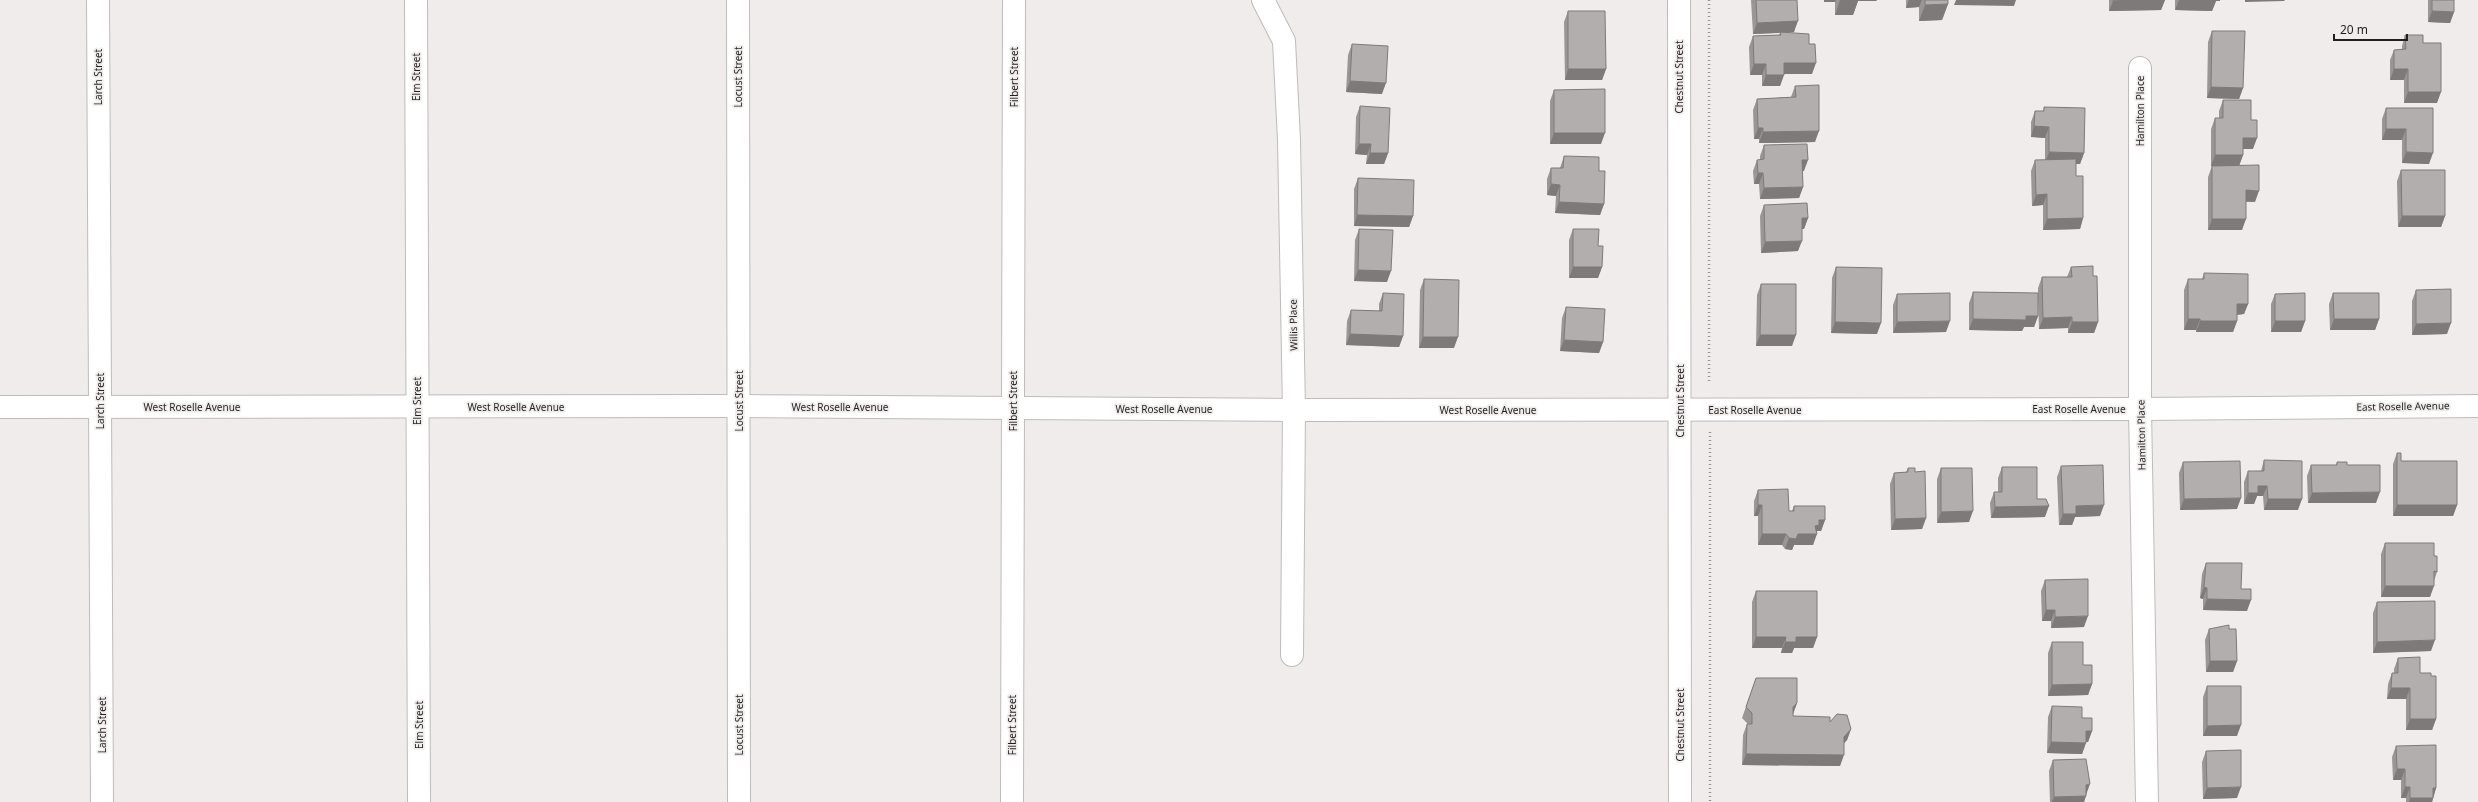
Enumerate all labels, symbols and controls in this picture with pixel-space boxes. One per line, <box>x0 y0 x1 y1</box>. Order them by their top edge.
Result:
scale bar <box>2334 16 2407 42</box>
text: 20 m <box>2340 21 2368 38</box>
street label: Chestnut Street <box>1672 40 1686 114</box>
street label: Locust Street <box>731 46 745 108</box>
street label: Filbert Street <box>1007 46 1021 107</box>
street label: Larch Street <box>91 48 105 105</box>
street label: Elm Street <box>409 53 423 101</box>
street label: Hamilton Place <box>2133 75 2147 146</box>
street label: Willis Place <box>1286 299 1300 351</box>
street label: Chestnut Street <box>1673 364 1687 438</box>
street label: Locust Street <box>732 370 746 432</box>
street label: Filbert Street <box>1006 370 1020 431</box>
street label: Larch Street <box>93 372 107 429</box>
street label: Elm Street <box>410 377 424 425</box>
street label: East Roselle Avenue <box>2356 398 2450 414</box>
street label: Hamilton Place <box>2133 399 2149 470</box>
street label: West Roselle Avenue <box>144 400 241 414</box>
street label: West Roselle Avenue <box>468 400 565 414</box>
street label: West Roselle Avenue <box>792 400 889 414</box>
street label: West Roselle Avenue <box>1116 402 1213 416</box>
street label: East Roselle Avenue <box>2032 402 2126 416</box>
street label: West Roselle Avenue <box>1440 403 1537 417</box>
street label: East Roselle Avenue <box>1708 403 1802 417</box>
street label: Chestnut Street <box>1673 688 1687 762</box>
street label: Locust Street <box>732 694 746 756</box>
street label: Filbert Street <box>1005 694 1019 755</box>
street label: Larch Street <box>95 696 109 753</box>
street label: Elm Street <box>412 701 426 749</box>

